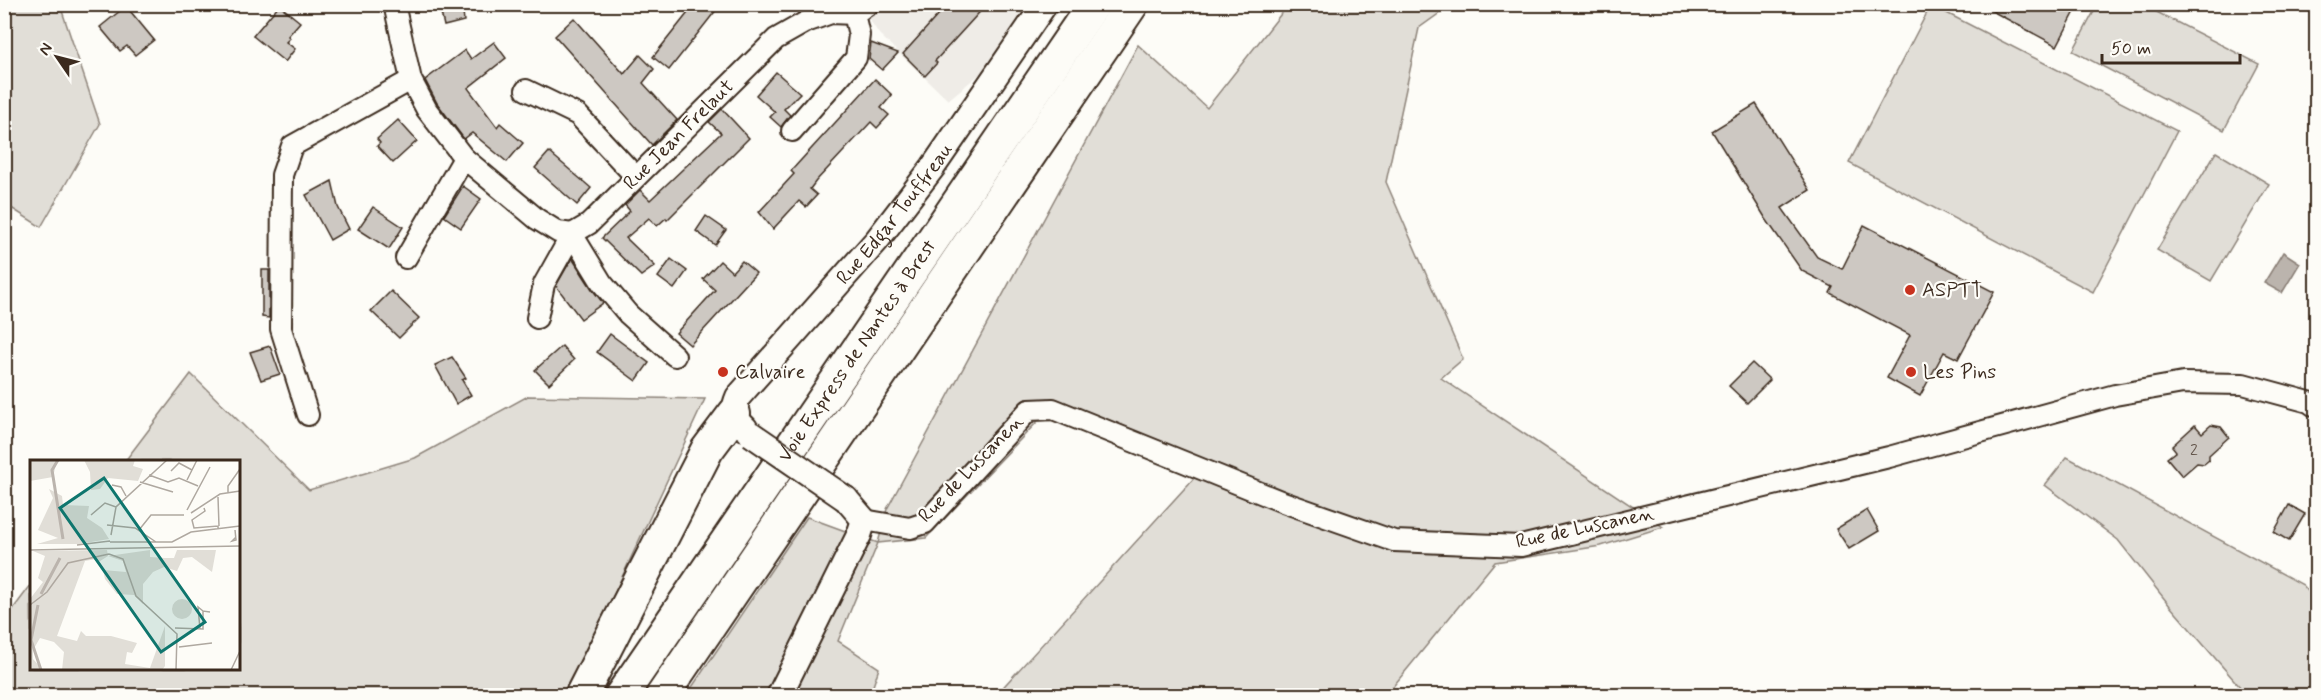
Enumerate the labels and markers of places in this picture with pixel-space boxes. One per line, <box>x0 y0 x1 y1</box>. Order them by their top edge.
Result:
place label: ASPTT <box>1922 277 1982 304</box>
marker: ASPTT <box>1903 283 1917 297</box>
place label: Calvaire <box>735 359 805 386</box>
place label: Les Pins <box>1923 359 1996 386</box>
marker: Calvaire <box>716 365 730 379</box>
marker: Les Pins <box>1904 365 1918 379</box>

